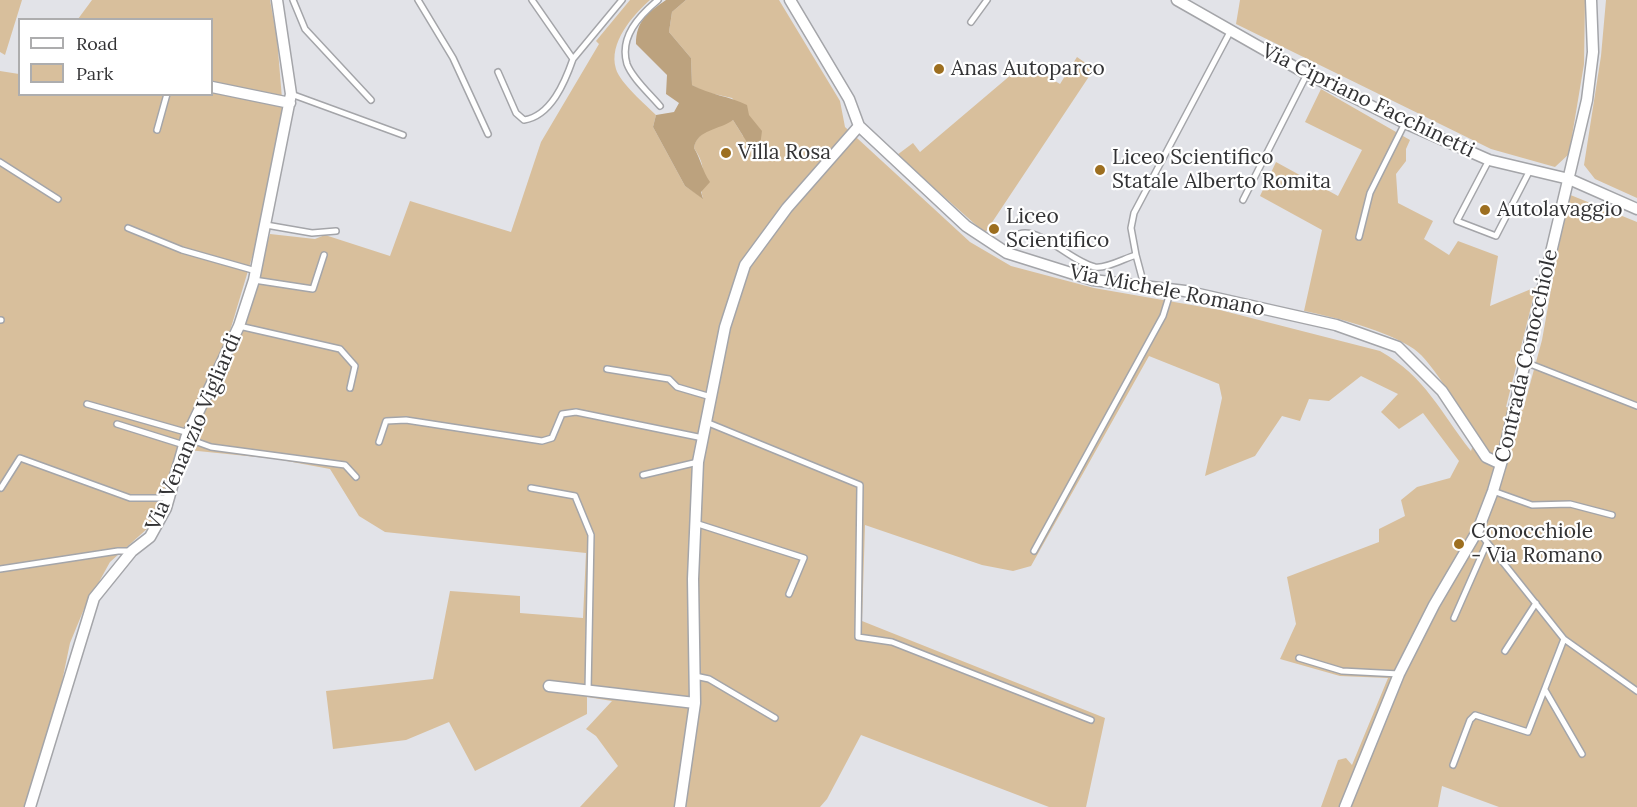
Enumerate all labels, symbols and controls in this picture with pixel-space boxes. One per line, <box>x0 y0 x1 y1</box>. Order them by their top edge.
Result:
legend <box>18 18 213 96</box>
text: Road <box>76 32 118 55</box>
street label: Via Cipriano Facchinetti <box>1257 38 1479 164</box>
place label: Anas Autoparco <box>951 56 1105 82</box>
text: Park <box>76 62 113 85</box>
marker: Anas Autoparco <box>932 62 946 76</box>
place label: Villa Rosa <box>738 140 831 166</box>
place label: Liceo Scientifico Statale Alberto Romita <box>1112 145 1331 195</box>
marker: Villa Rosa <box>719 146 733 160</box>
marker: Liceo Scientifico Statale Alberto Romita <box>1093 163 1107 177</box>
place label: Autolavaggio <box>1497 197 1623 223</box>
marker: Autolavaggio <box>1478 203 1492 217</box>
place label: Liceo Scientifico <box>1006 204 1109 254</box>
marker: Liceo Scientifico <box>987 222 1001 236</box>
street label: Contrada Conocchiole <box>1490 247 1564 465</box>
street label: Via Michele Romano <box>1067 260 1267 322</box>
street label: Via Venanzio Vigliardi <box>141 330 247 534</box>
place label: Conocchiole - Via Romano <box>1471 519 1602 569</box>
marker: Conocchiole - Via Romano <box>1452 537 1466 551</box>

